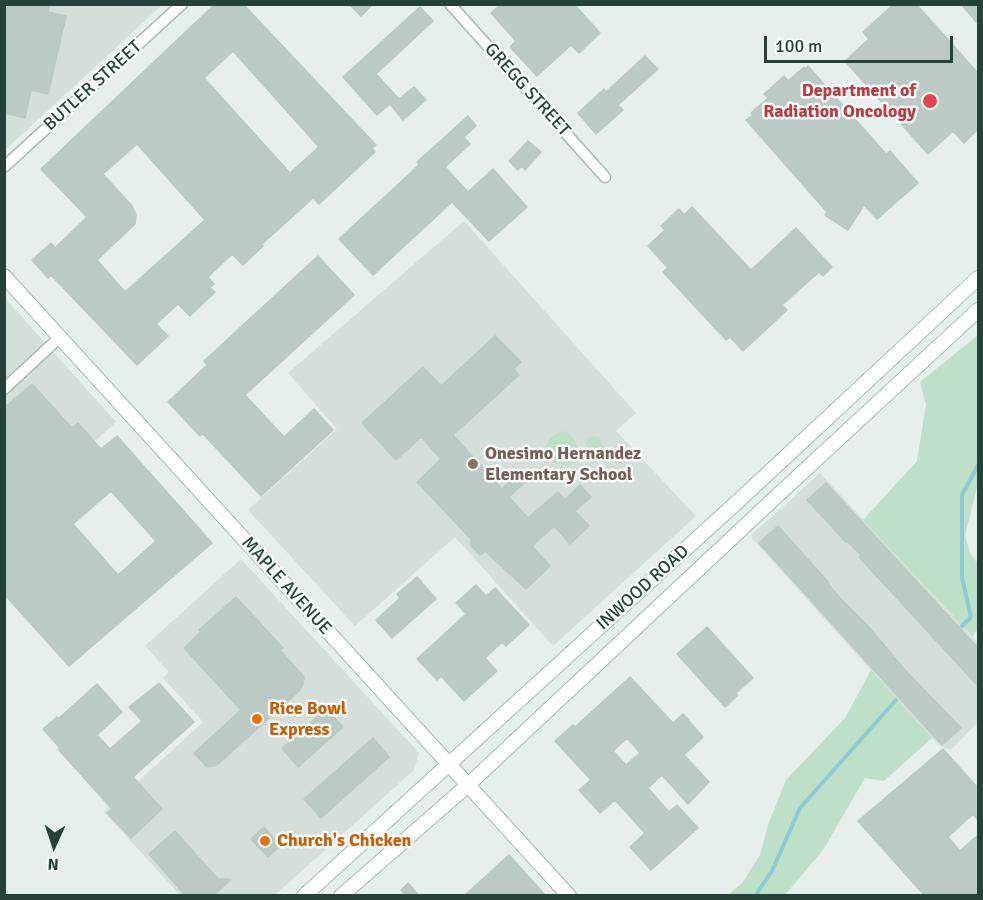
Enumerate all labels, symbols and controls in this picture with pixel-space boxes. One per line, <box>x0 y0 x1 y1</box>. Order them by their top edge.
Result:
scale bar <box>767 24 956 62</box>
text: 100 m <box>775 35 822 57</box>
street label: BUTLER STREET <box>40 36 146 136</box>
street label: GREGG STREET <box>480 39 574 141</box>
place label: Department of Radiation Oncology <box>763 80 916 122</box>
marker: Department of Radiation Oncology <box>921 92 939 110</box>
place label: Onesimo Hernandez Elementary School <box>485 443 641 486</box>
marker: Onesimo Hernandez Elementary School <box>466 457 480 471</box>
street label: MAPLE AVENUE <box>236 533 336 639</box>
street label: INWOOD ROAD <box>592 541 694 635</box>
place label: Rice Bowl Express <box>269 698 346 740</box>
marker: Rice Bowl Express <box>250 712 264 726</box>
north arrow <box>24 816 84 876</box>
place label: Church's Chicken <box>277 830 411 852</box>
marker: Church's Chicken <box>258 834 272 848</box>
text: N <box>47 854 59 874</box>

